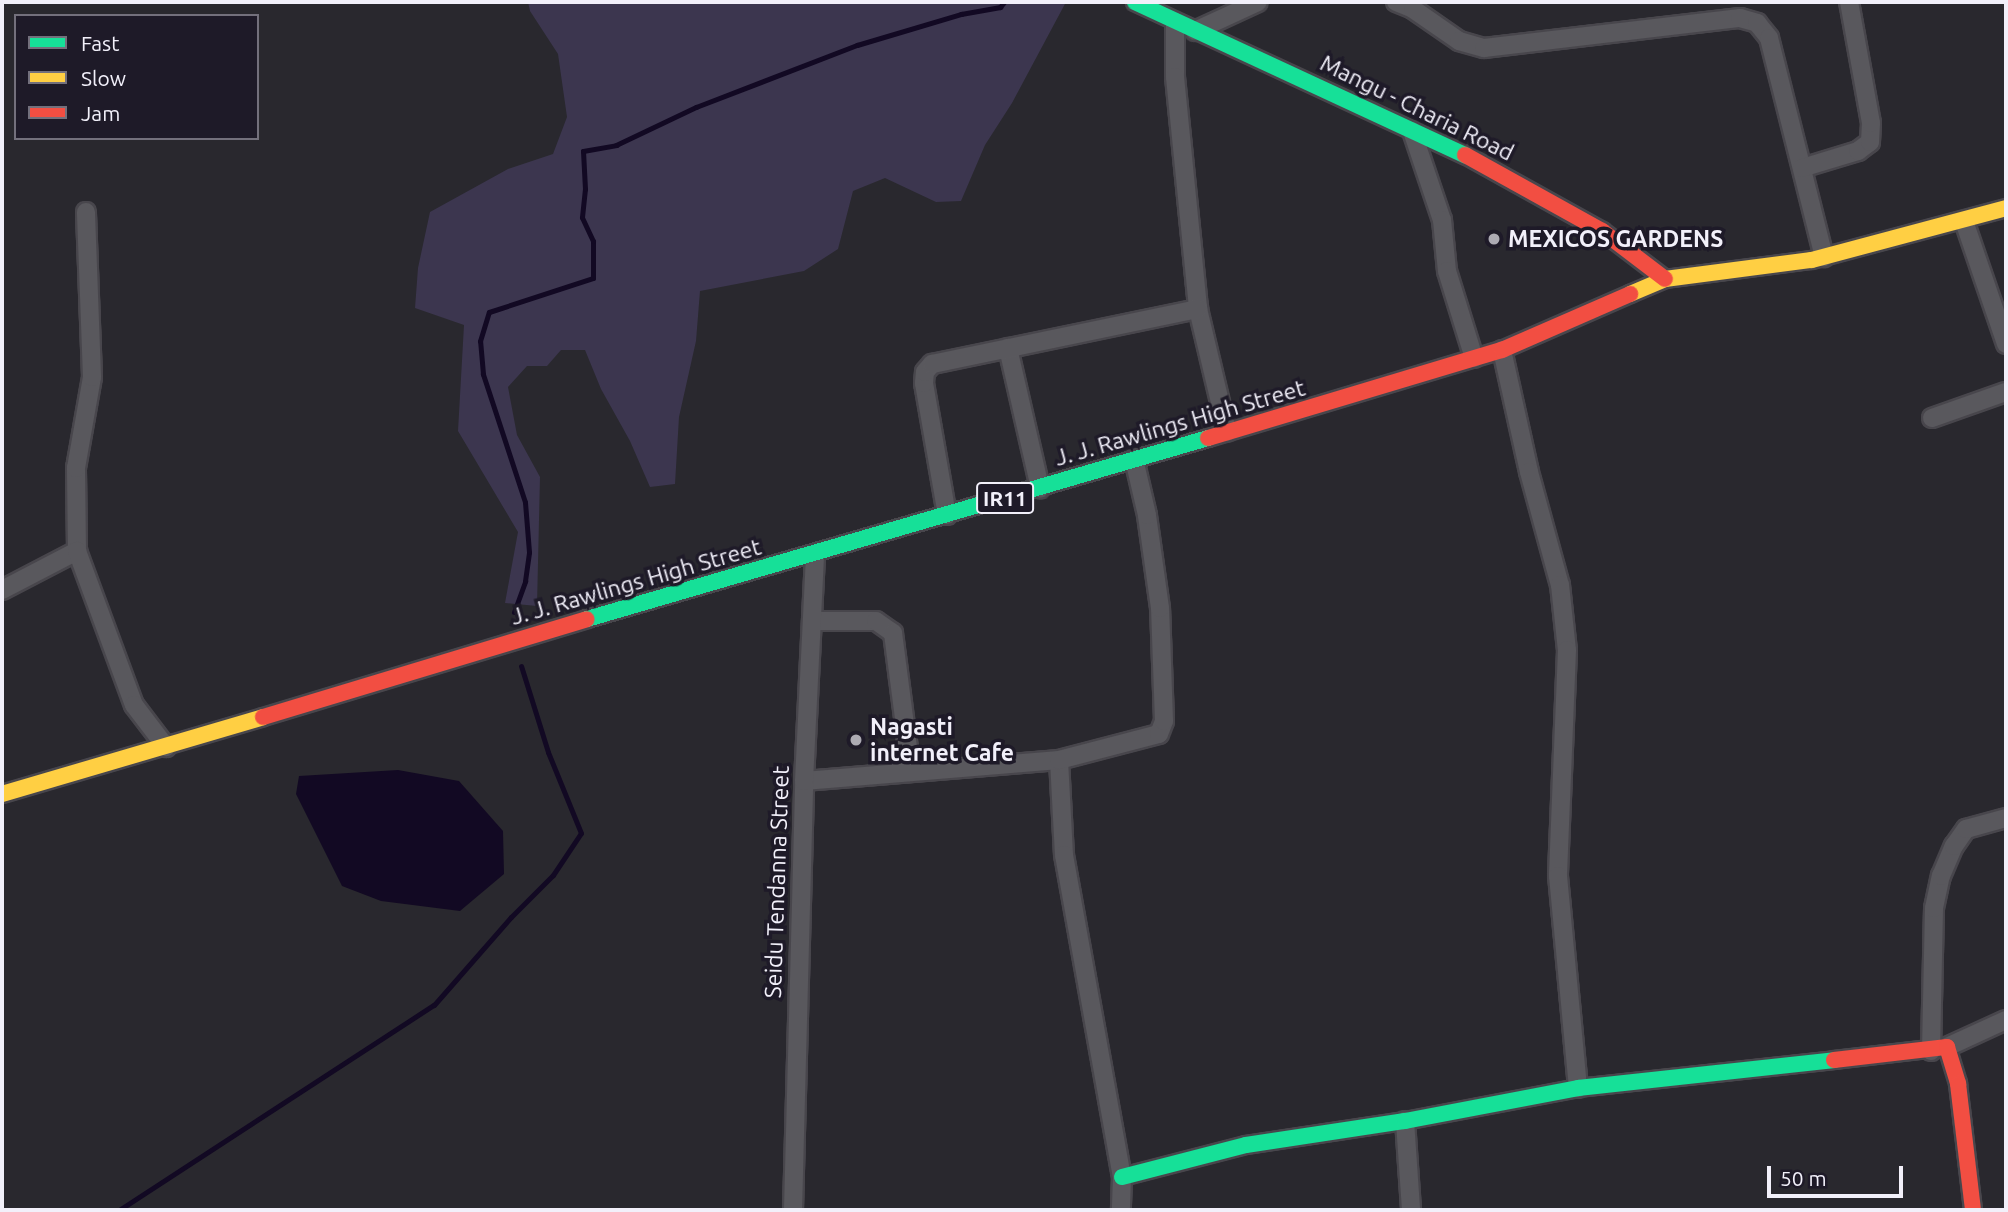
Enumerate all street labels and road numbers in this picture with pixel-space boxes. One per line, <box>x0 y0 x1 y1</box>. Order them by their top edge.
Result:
street label: Mangu - Charia Road <box>1316 49 1518 167</box>
street label: J. J. Rawlings High Street <box>1052 374 1308 472</box>
road number: IR11 <box>975 480 1035 516</box>
street label: J. J. Rawlings High Street <box>508 533 764 631</box>
street label: Seidu Tendanna Street <box>759 765 795 999</box>

